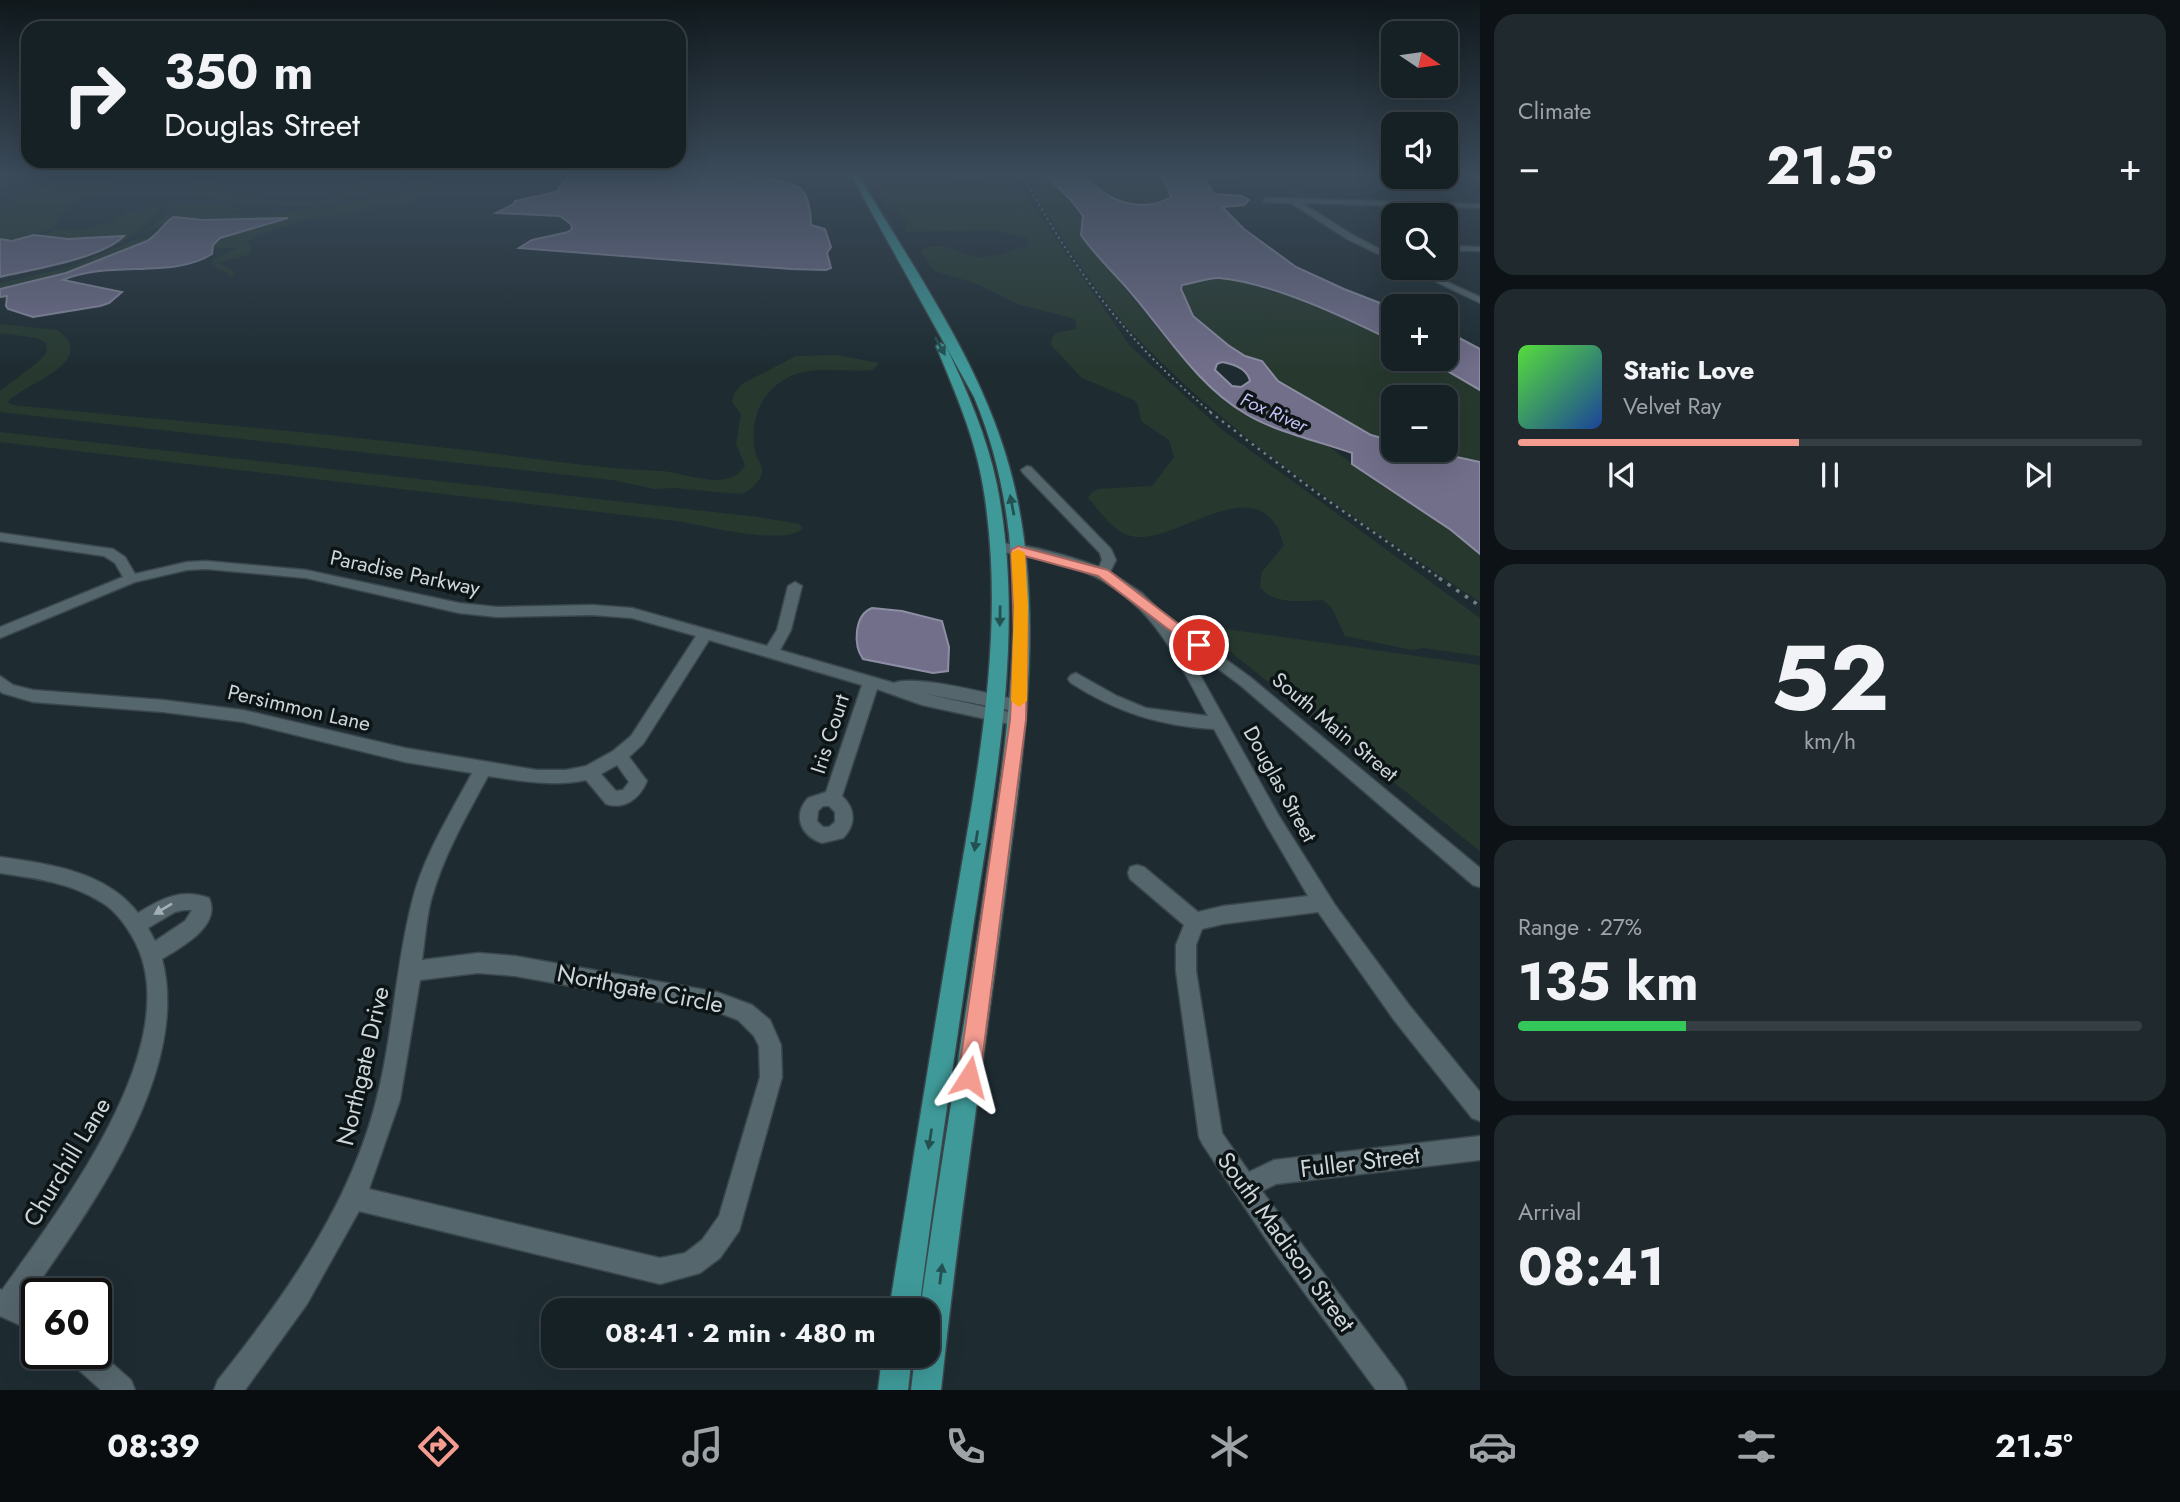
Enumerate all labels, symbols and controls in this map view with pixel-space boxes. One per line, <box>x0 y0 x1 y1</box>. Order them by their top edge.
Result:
north arrow <box>1381 21 1458 98</box>
map controls <box>1381 21 1458 462</box>
text: 350 m <box>164 37 313 107</box>
icon: right <box>49 49 140 140</box>
text: Climate <box>1518 94 1591 128</box>
text: Douglas Street <box>164 102 360 148</box>
button: sound <box>1381 112 1458 189</box>
text: 21.5° <box>1766 128 1893 204</box>
text: − <box>1518 139 1540 194</box>
text: + <box>2119 139 2142 194</box>
button: search <box>1381 203 1458 280</box>
button: + <box>1381 294 1458 371</box>
one-way arrow <box>934 336 946 355</box>
text: Static Love <box>1623 351 1755 389</box>
button: − <box>1381 385 1458 462</box>
water label: Fox River <box>1236 386 1313 440</box>
text: Velvet Ray <box>1623 389 1721 423</box>
icon: previous <box>1603 456 1641 494</box>
icon: pause <box>1811 456 1849 494</box>
icon: next <box>2019 456 2057 494</box>
one-way arrow <box>1006 494 1017 516</box>
street label: Paradise Parkway <box>327 542 483 604</box>
one-way arrow <box>995 605 1006 627</box>
text: 52 <box>1771 613 1889 744</box>
pin <box>1169 615 1229 675</box>
icon: arrive <box>1180 626 1218 664</box>
street label: South Main Street <box>1265 665 1405 789</box>
street label: Persimmon Lane <box>225 677 374 739</box>
street label: Iris Court <box>803 691 857 777</box>
street label: Douglas Street <box>1236 721 1324 847</box>
text: km/h <box>1804 724 1856 758</box>
one-way arrow <box>970 830 981 852</box>
one-way arrow <box>153 902 172 915</box>
text: Range · 27% <box>1518 910 1642 944</box>
text: 135 km <box>1518 944 1699 1020</box>
street label: Northgate Circle <box>554 955 726 1022</box>
street label: Northgate Drive <box>327 983 398 1149</box>
position arrow <box>932 1040 1006 1114</box>
street label: Churchill Lane <box>14 1090 119 1233</box>
one-way arrow <box>924 1128 935 1150</box>
street label: Fuller Street <box>1298 1137 1422 1186</box>
street label: South Madison Street <box>1209 1144 1364 1339</box>
text: Arrival <box>1518 1195 1581 1229</box>
text: 08:41 <box>1518 1229 1665 1305</box>
one-way arrow <box>935 1262 946 1284</box>
speed limit sign: 60 <box>21 1278 112 1369</box>
text: 08:41 · 2 min · 480 m <box>605 1314 876 1352</box>
icon: directions <box>414 1422 463 1471</box>
icon: music <box>678 1422 727 1471</box>
icon: phone <box>941 1422 990 1471</box>
icon: climate <box>1205 1422 1254 1471</box>
icon: car <box>1468 1422 1517 1471</box>
icon: filters <box>1732 1422 1781 1471</box>
text: 08:39 <box>107 1423 200 1469</box>
text: 21.5° <box>1995 1423 2073 1469</box>

